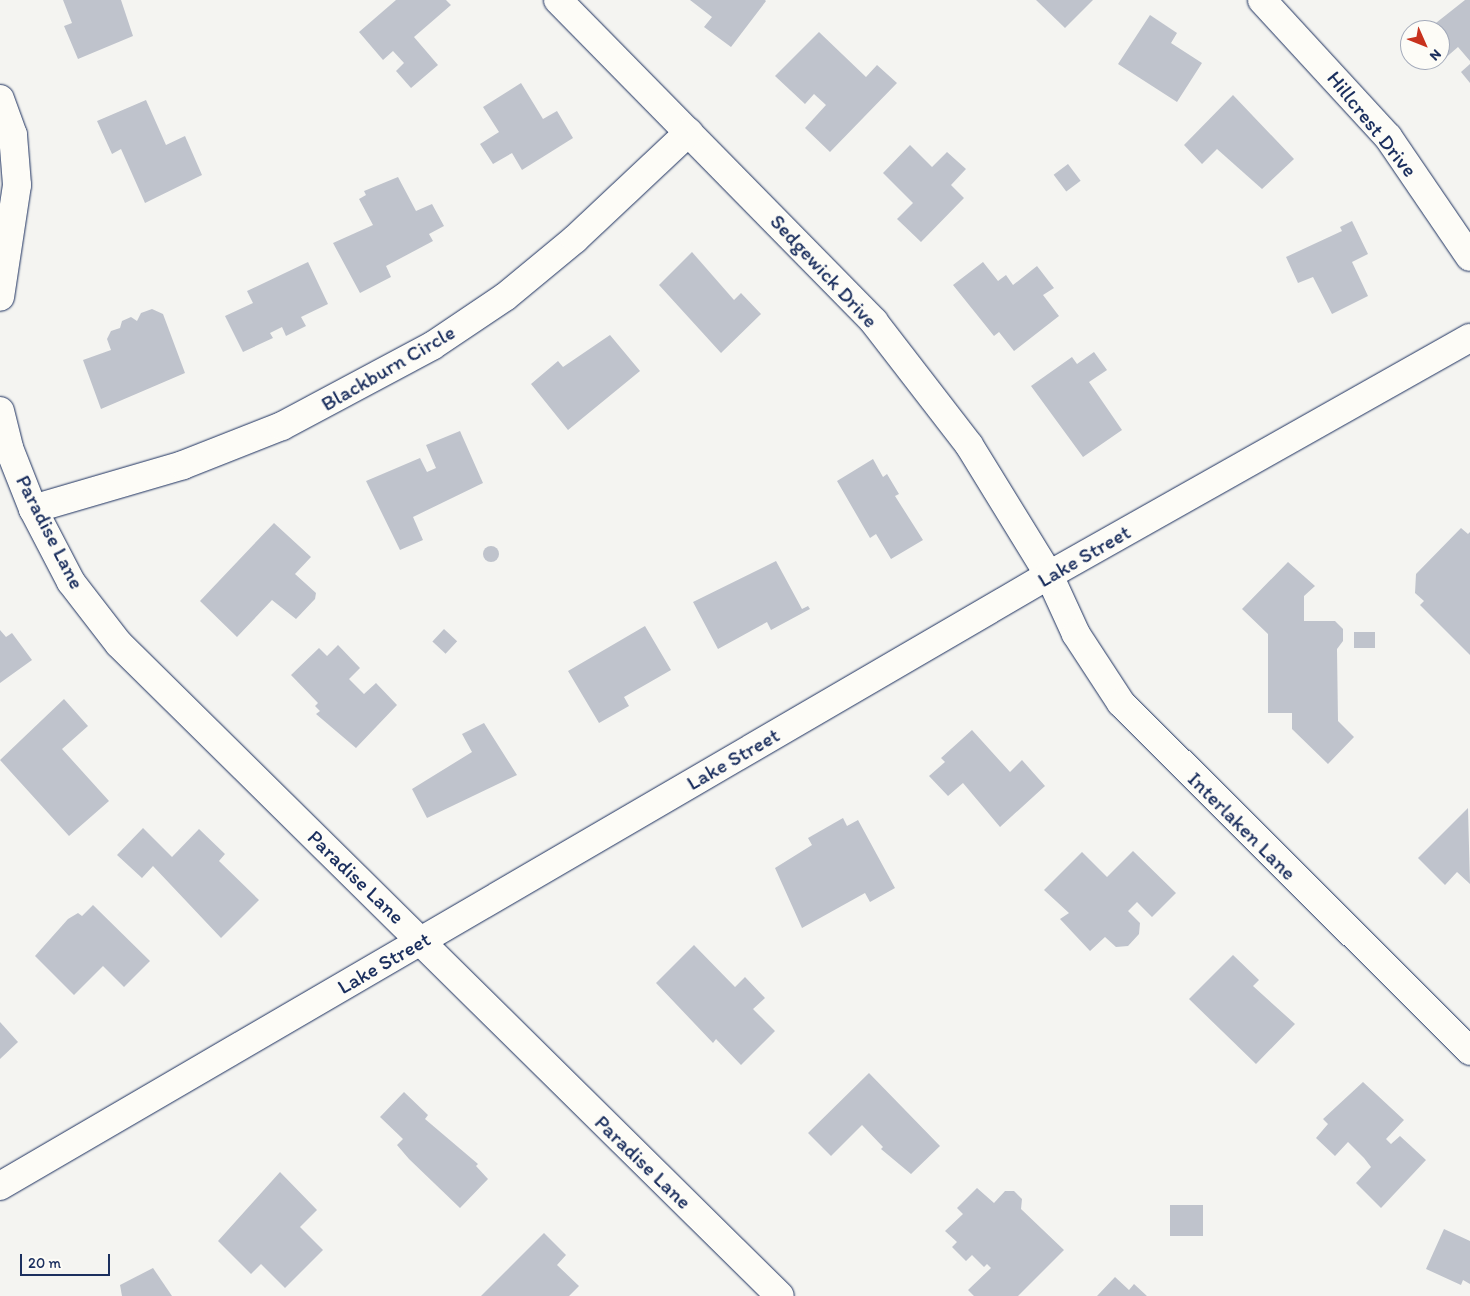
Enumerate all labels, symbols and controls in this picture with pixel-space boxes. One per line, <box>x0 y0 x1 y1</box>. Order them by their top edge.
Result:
north arrow <box>1400 20 1450 70</box>
text: N <box>1426 46 1445 64</box>
street label: Hillcrest Drive <box>1322 66 1422 182</box>
street label: Sedgewick Drive <box>765 209 883 333</box>
street label: Blackburn Circle <box>317 319 459 417</box>
street label: Paradise Lane <box>10 471 90 593</box>
street label: Lake Street <box>1033 519 1135 593</box>
street label: Lake Street <box>682 722 784 796</box>
street label: Interlaken Lane <box>1183 767 1301 885</box>
street label: Paradise Lane <box>302 824 410 930</box>
street label: Lake Street <box>333 926 435 1000</box>
street label: Paradise Lane <box>589 1109 697 1215</box>
scale bar <box>22 1244 112 1276</box>
text: 20 m <box>28 1254 61 1272</box>

